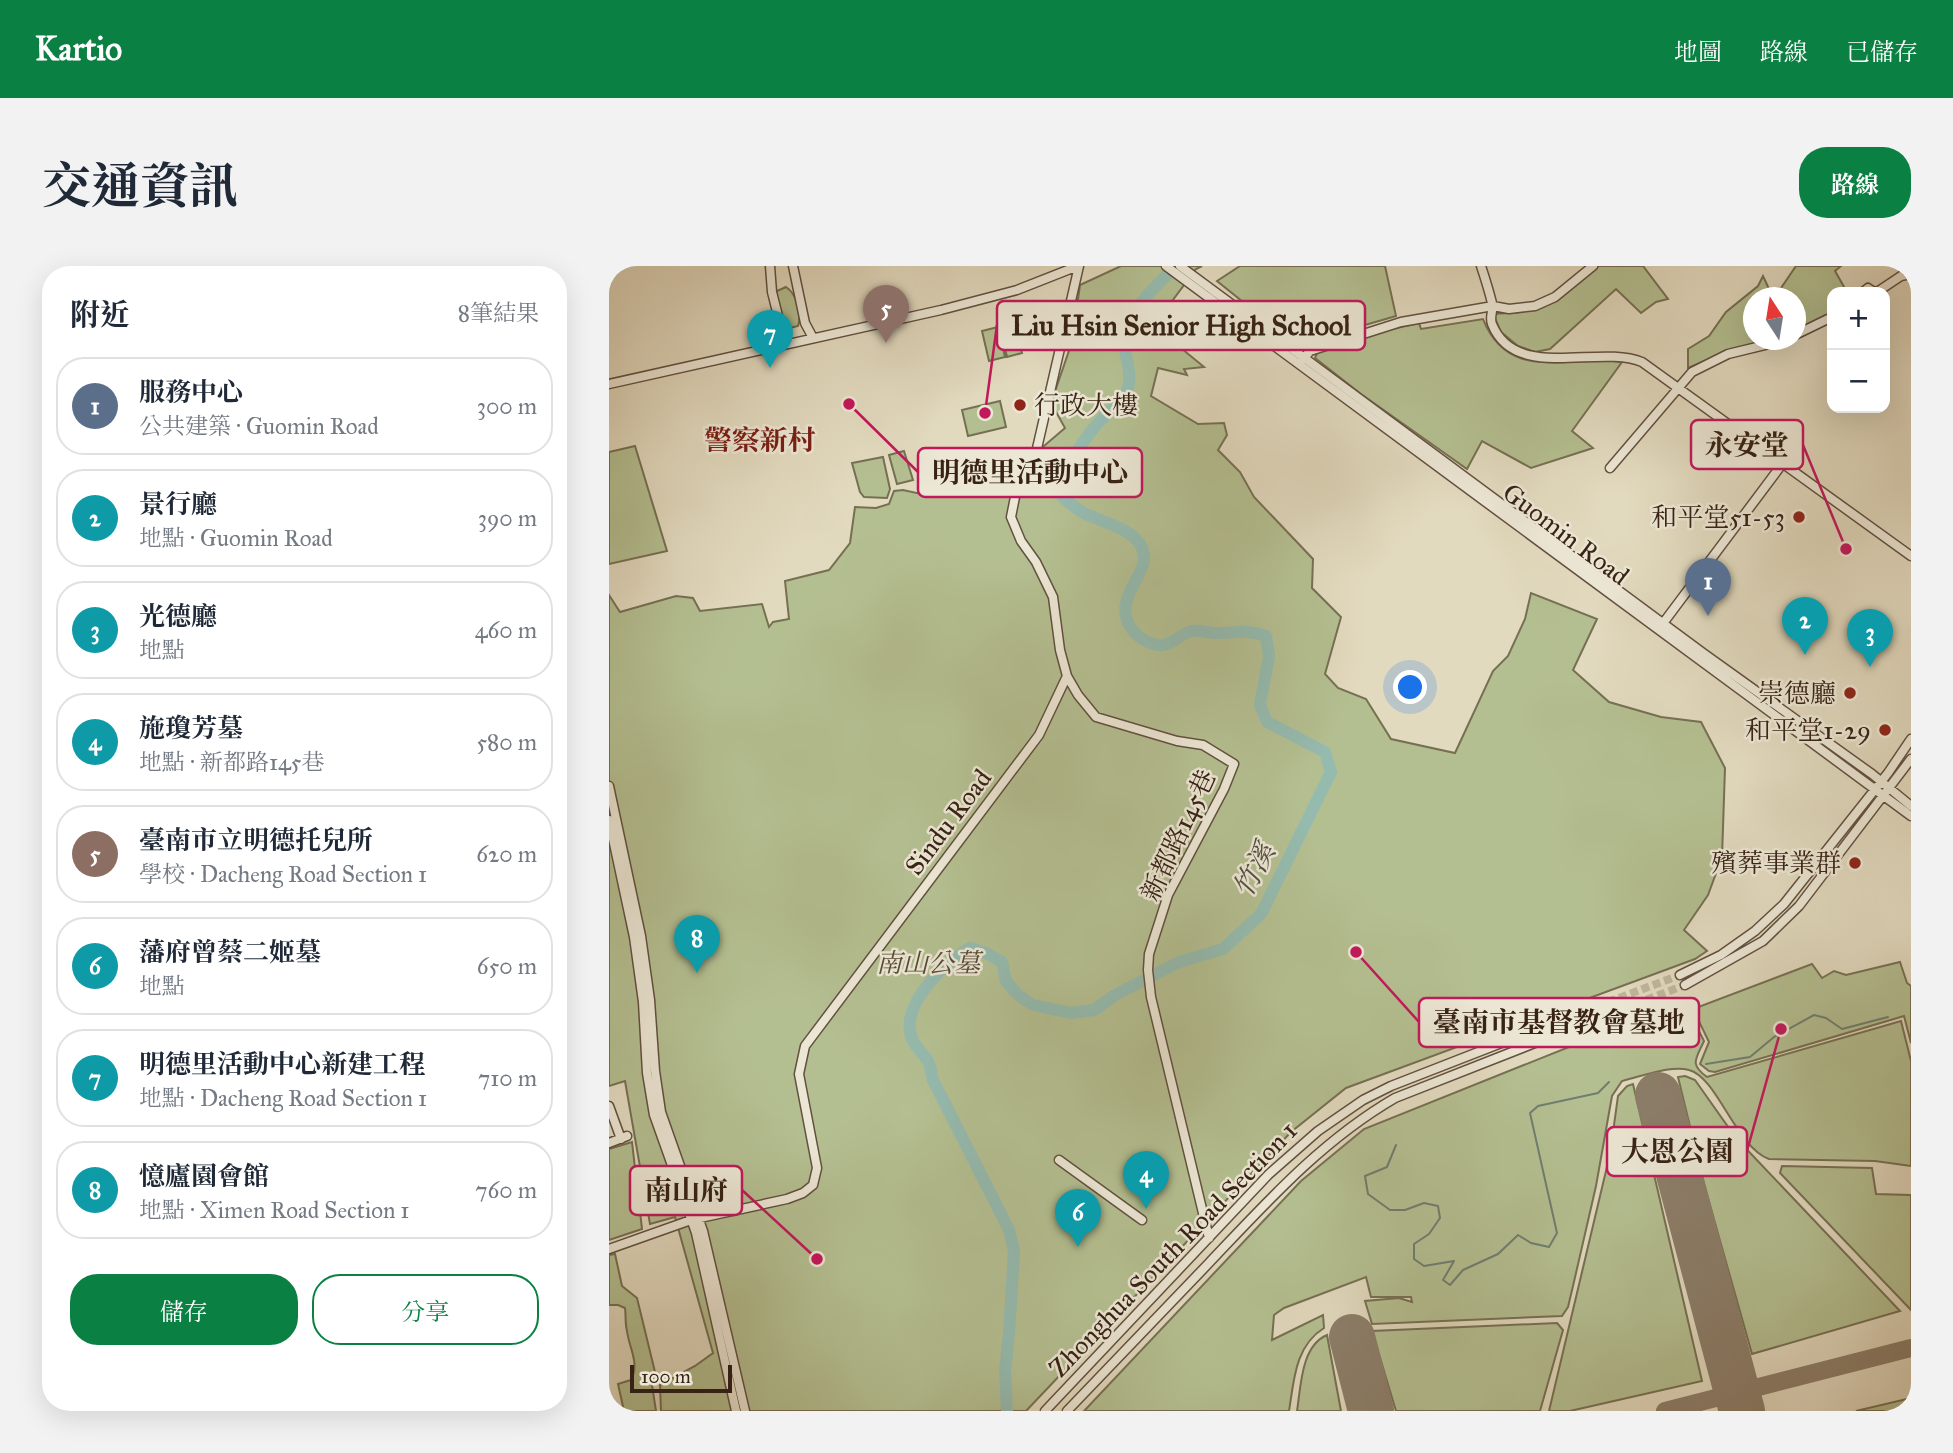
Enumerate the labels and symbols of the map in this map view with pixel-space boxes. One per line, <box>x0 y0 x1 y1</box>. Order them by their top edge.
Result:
pin: 5 <box>863 285 909 343</box>
north arrow <box>1743 287 1806 350</box>
callout: Liu Hsin Senior High School <box>997 301 1365 350</box>
text: Liu Hsin Senior High School <box>1011 308 1351 343</box>
pin: 7 <box>747 310 793 368</box>
place label: 行政大樓 <box>1034 389 1138 421</box>
marker: 行政大樓 <box>1012 397 1028 413</box>
callout: 永安堂 <box>1691 420 1803 469</box>
district label: 警察新村 <box>704 423 816 458</box>
text: 永安堂 <box>1705 428 1789 463</box>
callout: 明德里活動中心 <box>918 448 1142 497</box>
text: 明德里活動中心 <box>932 455 1128 490</box>
street label: Guomin Road <box>1496 476 1636 592</box>
place label: 和平堂51-53 <box>1651 501 1785 533</box>
marker: 和平堂51-53 <box>1791 509 1807 525</box>
pin: 1 <box>1685 558 1731 616</box>
pin: 2 <box>1782 597 1828 655</box>
pin: 3 <box>1847 609 1893 667</box>
your location <box>1393 670 1427 704</box>
place label: 崇德廳 <box>1758 677 1836 709</box>
marker: 崇德廳 <box>1842 685 1858 701</box>
place label: 和平堂1-29 <box>1745 714 1871 746</box>
marker: 和平堂1-29 <box>1877 722 1893 738</box>
street label: Sindu Road <box>898 763 998 881</box>
street label: 新都路145巷 <box>1134 764 1222 906</box>
water label: 竹溪 <box>1225 834 1284 903</box>
place label: 殯葬事業群 <box>1711 847 1841 879</box>
marker: 殯葬事業群 <box>1847 855 1863 871</box>
pin: 8 <box>674 915 720 973</box>
park label: 南山公墓 <box>876 947 984 979</box>
callout: 臺南市基督教會墓地 <box>1419 998 1699 1047</box>
text: 臺南市基督教會墓地 <box>1433 1005 1685 1040</box>
street label: Zhonghua South Road Section 1 <box>1042 1114 1304 1384</box>
callout: 大恩公園 <box>1607 1127 1747 1176</box>
text: 大恩公園 <box>1621 1134 1733 1169</box>
pin: 4 <box>1123 1151 1169 1209</box>
callout: 南山府 <box>630 1166 742 1215</box>
text: 南山府 <box>644 1173 728 1208</box>
pin: 6 <box>1055 1189 1101 1247</box>
scale bar <box>630 1362 731 1394</box>

